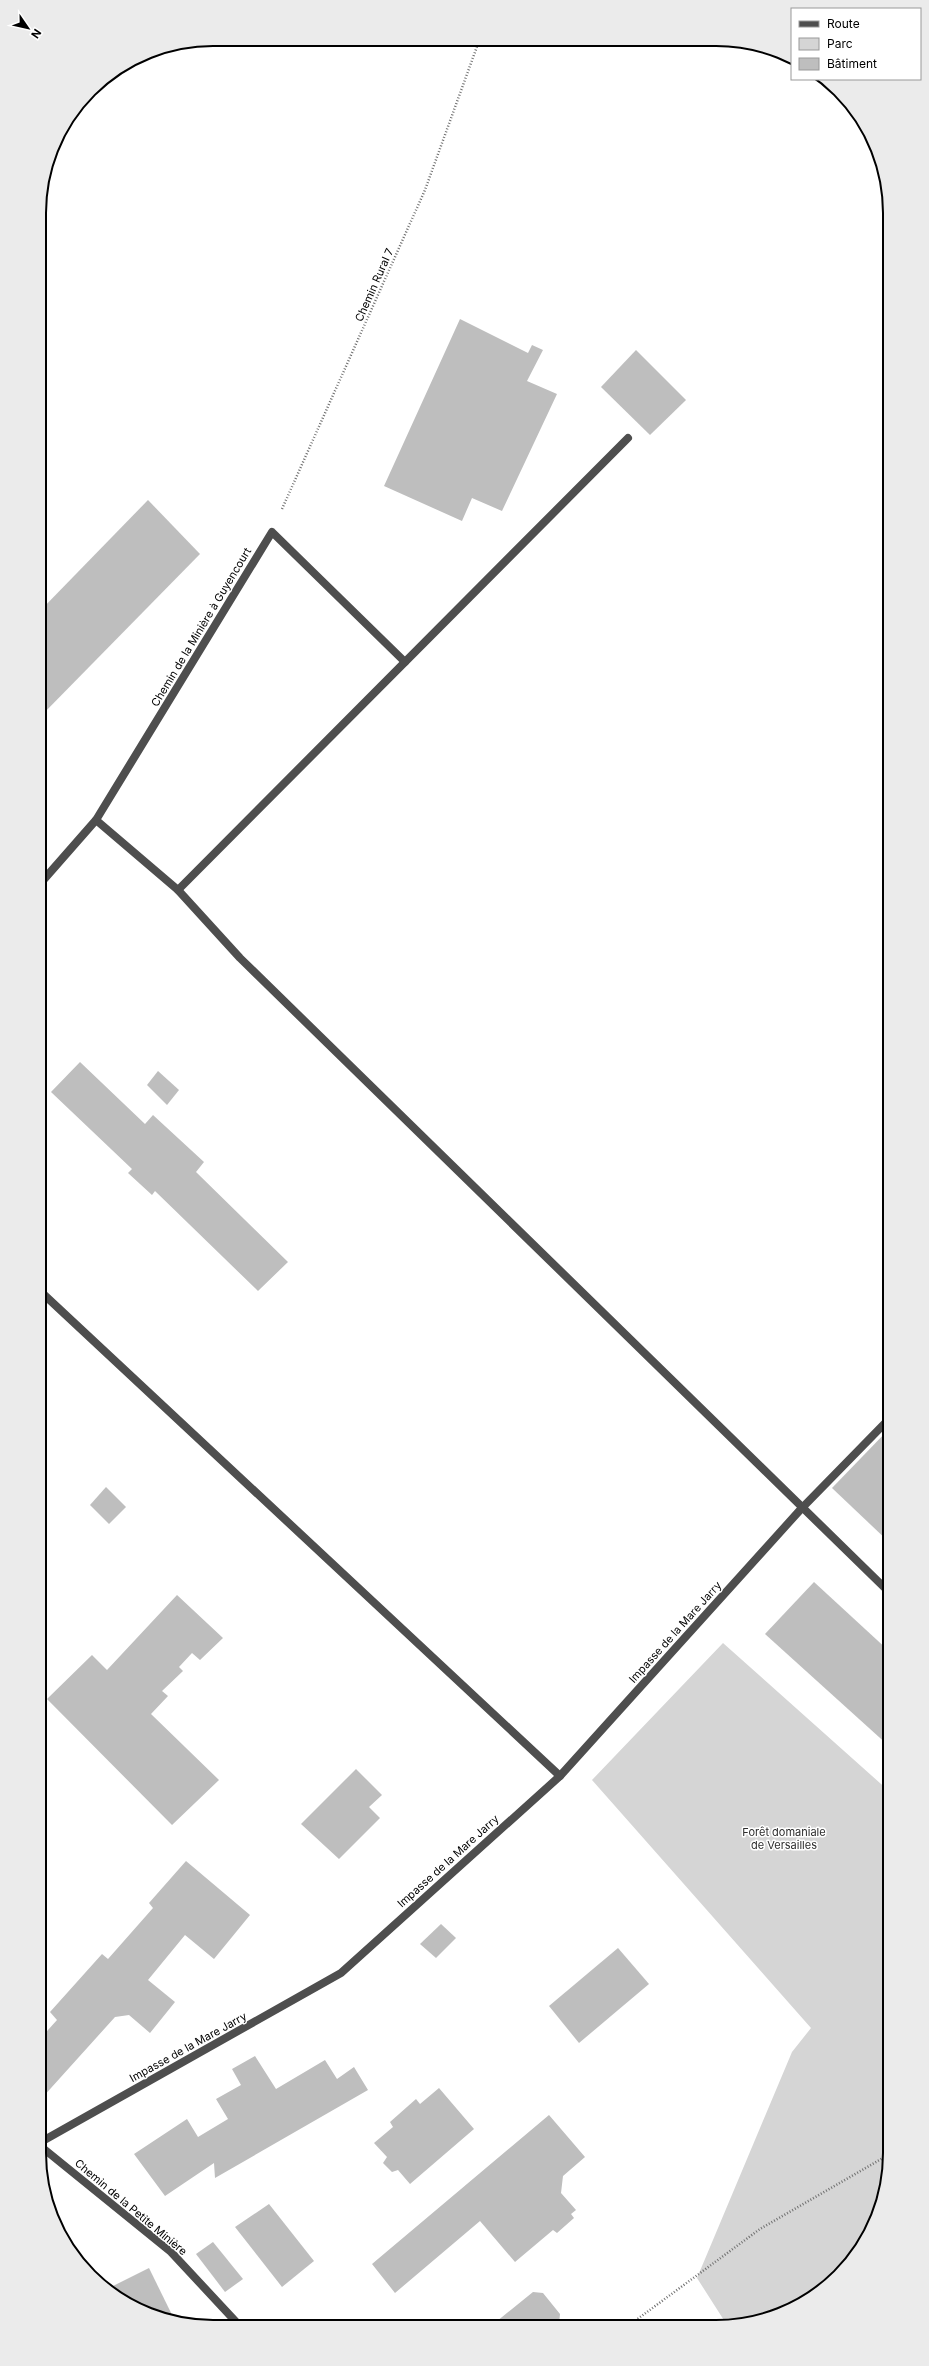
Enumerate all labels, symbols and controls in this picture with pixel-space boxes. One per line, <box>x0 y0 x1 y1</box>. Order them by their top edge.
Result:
north arrow <box>8 8 48 48</box>
legend <box>791 8 921 80</box>
text: Route <box>827 16 860 31</box>
text: N <box>28 26 44 41</box>
text: Parc <box>827 36 853 51</box>
text: Bâtiment <box>827 56 877 71</box>
street label: Chemin Rural 7 <box>352 246 396 324</box>
street label: Chemin de la Minière à Guyencourt <box>148 545 254 709</box>
street label: Impasse de la Mare Jarry <box>626 1578 724 1686</box>
street label: Impasse de la Mare Jarry <box>394 1812 502 1910</box>
park label: Forêt domaniale de Versailles <box>742 1825 826 1852</box>
street label: Impasse de la Mare Jarry <box>127 2009 249 2085</box>
street label: Chemin de la Petite Minière <box>72 2156 190 2258</box>

